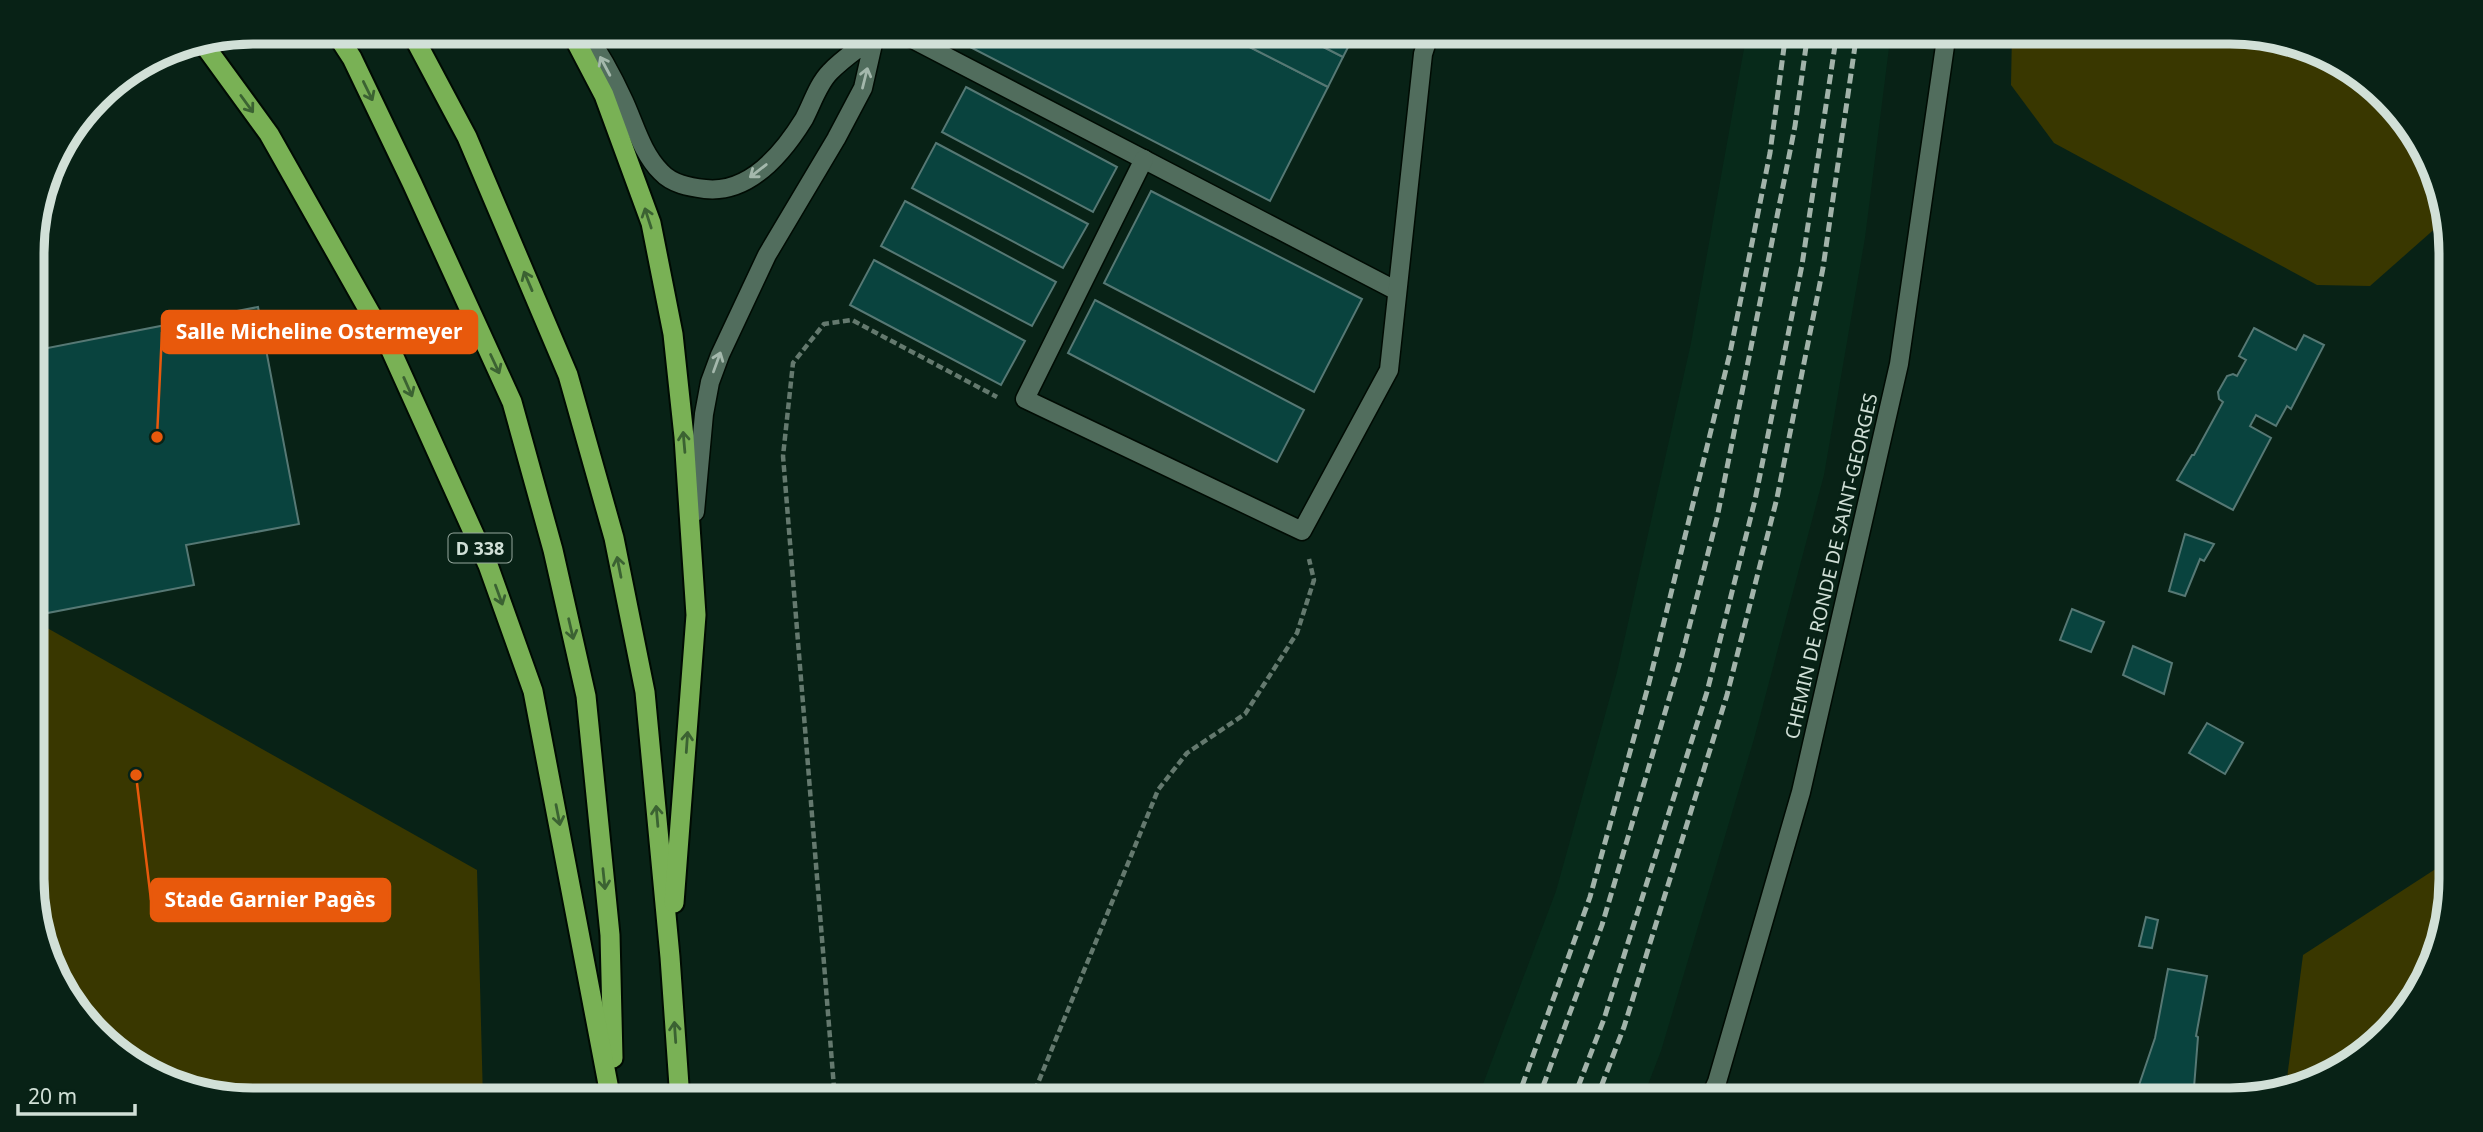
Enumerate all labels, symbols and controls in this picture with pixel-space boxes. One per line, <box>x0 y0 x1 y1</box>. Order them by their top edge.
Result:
one-way arrow <box>598 56 612 76</box>
one-way arrow <box>859 67 872 90</box>
one-way arrow <box>361 80 375 101</box>
one-way arrow <box>240 94 255 113</box>
one-way arrow <box>750 163 768 178</box>
one-way arrow <box>641 207 653 229</box>
one-way arrow <box>521 271 534 292</box>
callout: Salle Micheline Ostermeyer <box>162 311 477 353</box>
text: Salle Micheline Ostermeyer <box>176 317 463 345</box>
one-way arrow <box>712 351 725 373</box>
one-way arrow <box>489 353 502 374</box>
one-way arrow <box>402 376 415 397</box>
street label: CHEMIN DE RONDE DE SAINT-GEORGES <box>1778 391 1884 741</box>
one-way arrow <box>677 431 690 454</box>
road number: D 338 <box>448 534 512 562</box>
one-way arrow <box>612 556 626 579</box>
one-way arrow <box>494 584 506 606</box>
one-way arrow <box>565 617 578 640</box>
one-way arrow <box>680 731 693 754</box>
one-way arrow <box>552 803 565 825</box>
one-way arrow <box>650 805 663 828</box>
one-way arrow <box>598 867 611 890</box>
callout: Stade Garnier Pagès <box>151 879 390 921</box>
text: Stade Garnier Pagès <box>165 885 376 913</box>
one-way arrow <box>669 1021 682 1044</box>
scale bar <box>18 1072 135 1116</box>
text: 20 m <box>28 1082 77 1110</box>

